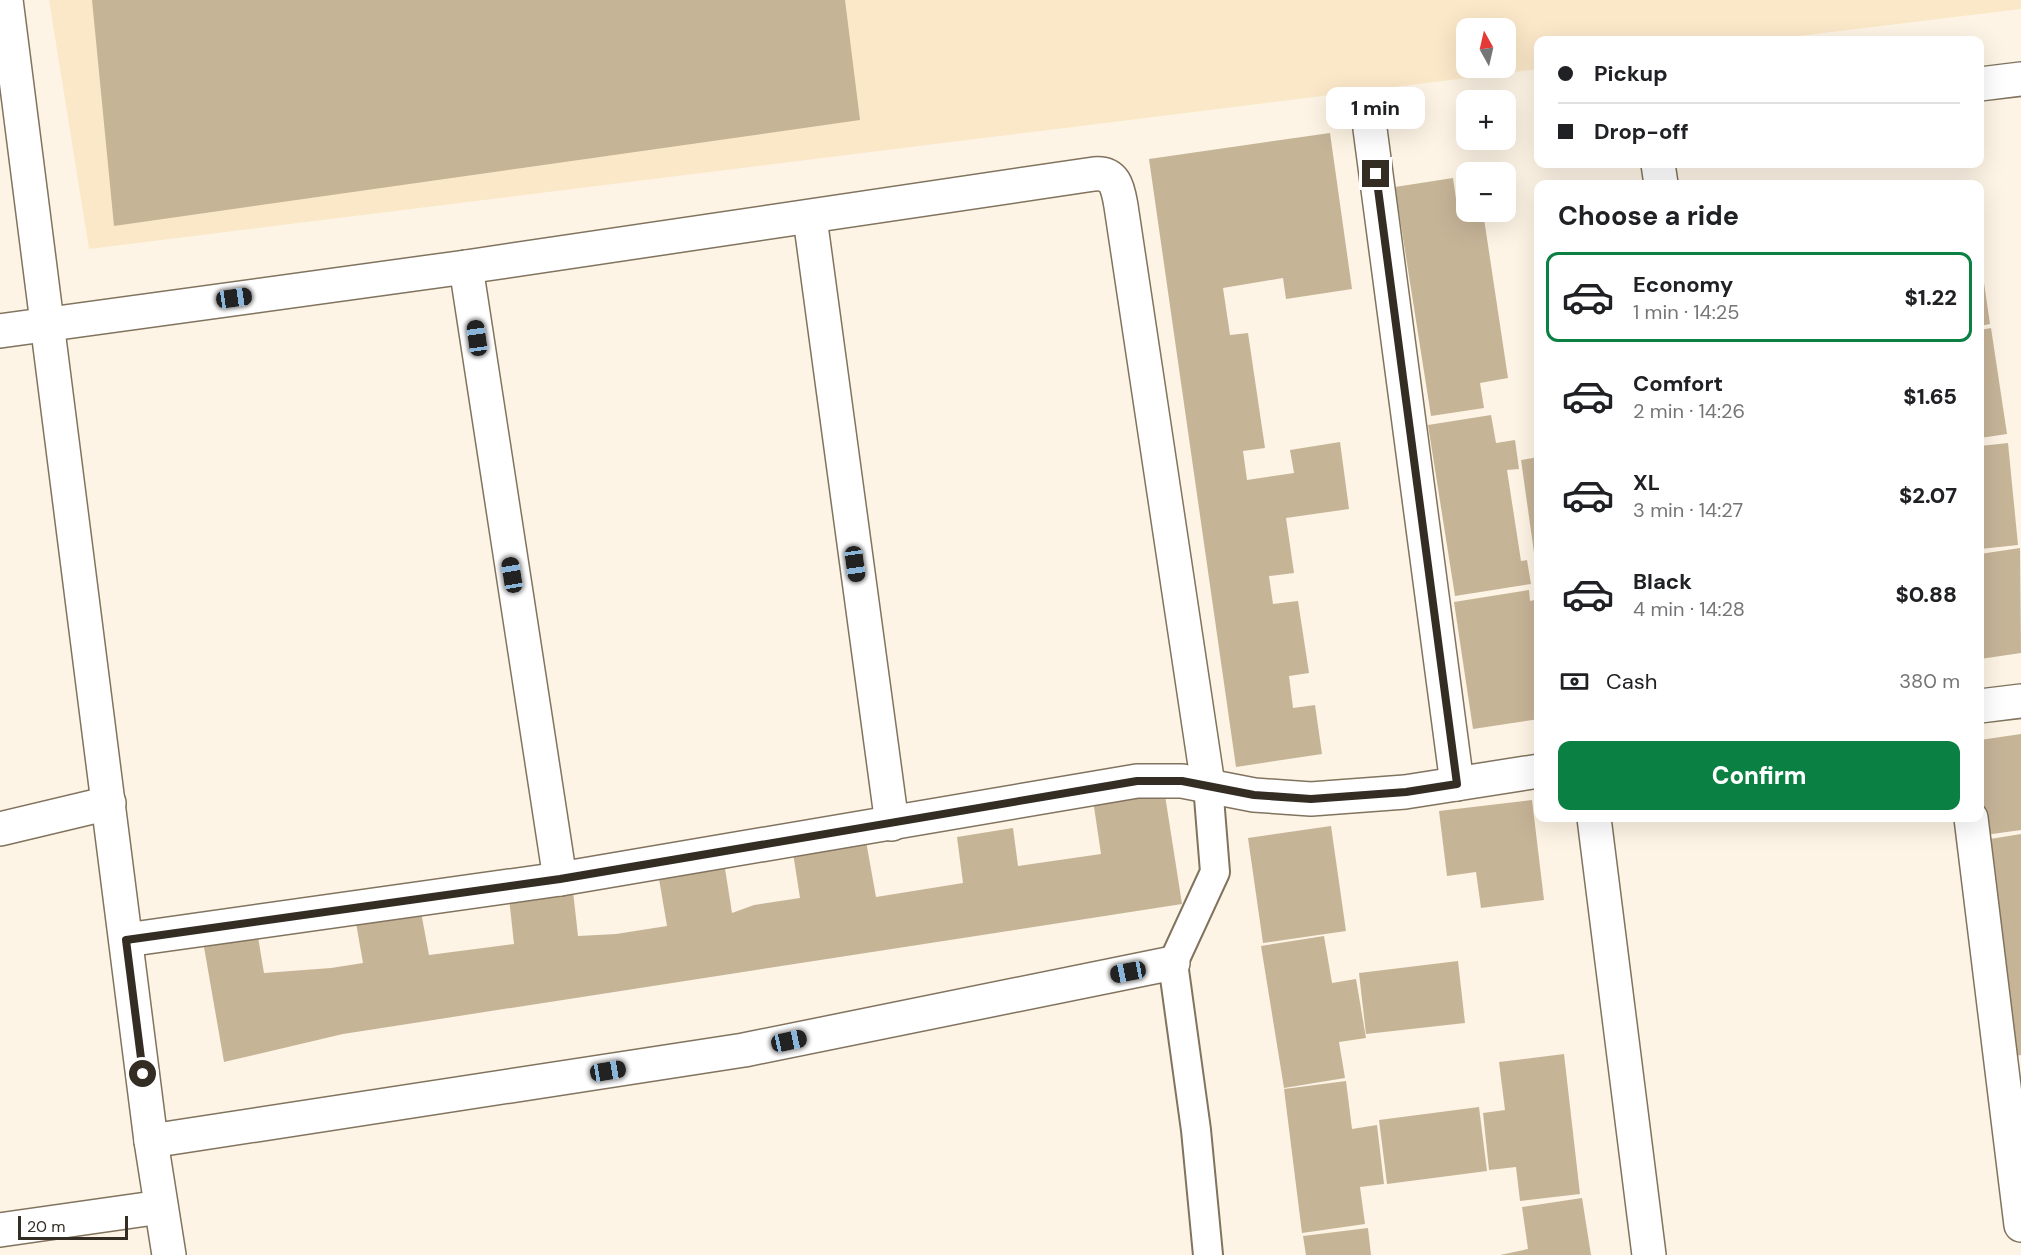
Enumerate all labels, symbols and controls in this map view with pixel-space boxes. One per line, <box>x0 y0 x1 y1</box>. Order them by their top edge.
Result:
north arrow <box>1456 18 1516 78</box>
map controls <box>1456 18 1516 222</box>
text: Pickup <box>1594 59 1668 88</box>
callout: 1 min <box>1326 87 1426 129</box>
button: + <box>1456 90 1516 150</box>
text: 1 min <box>1351 95 1400 121</box>
text: Drop-off <box>1594 117 1689 146</box>
route end <box>1362 160 1389 187</box>
button: − <box>1456 162 1516 222</box>
text: Choose a ride <box>1558 198 1739 233</box>
icon: car <box>1561 270 1615 324</box>
text: Economy <box>1633 270 1733 299</box>
text: $1.22 <box>1904 283 1957 312</box>
car <box>215 287 253 309</box>
text: 1 min · 14:25 <box>1633 299 1739 325</box>
car <box>466 319 488 357</box>
icon: car <box>1561 369 1615 423</box>
text: Comfort <box>1633 369 1723 398</box>
text: $1.65 <box>1903 382 1957 411</box>
text: 2 min · 14:26 <box>1633 398 1745 424</box>
icon: car <box>1561 468 1615 522</box>
text: XL <box>1633 468 1660 497</box>
text: $2.07 <box>1899 481 1957 510</box>
text: 3 min · 14:27 <box>1633 497 1743 523</box>
car <box>844 545 866 583</box>
car <box>500 556 524 594</box>
icon: car <box>1561 567 1615 621</box>
text: Black <box>1633 567 1692 596</box>
text: $0.88 <box>1895 580 1957 609</box>
text: 4 min · 14:28 <box>1633 596 1745 622</box>
icon: cash <box>1558 665 1591 698</box>
text: Cash <box>1606 667 1657 696</box>
text: 380 m <box>1899 668 1960 694</box>
button: Confirm <box>1558 741 1960 810</box>
car <box>1109 960 1147 984</box>
car <box>770 1028 808 1054</box>
car <box>589 1059 627 1083</box>
route start <box>129 1060 156 1087</box>
scale bar <box>18 1213 128 1240</box>
text: 20 m <box>27 1216 66 1237</box>

